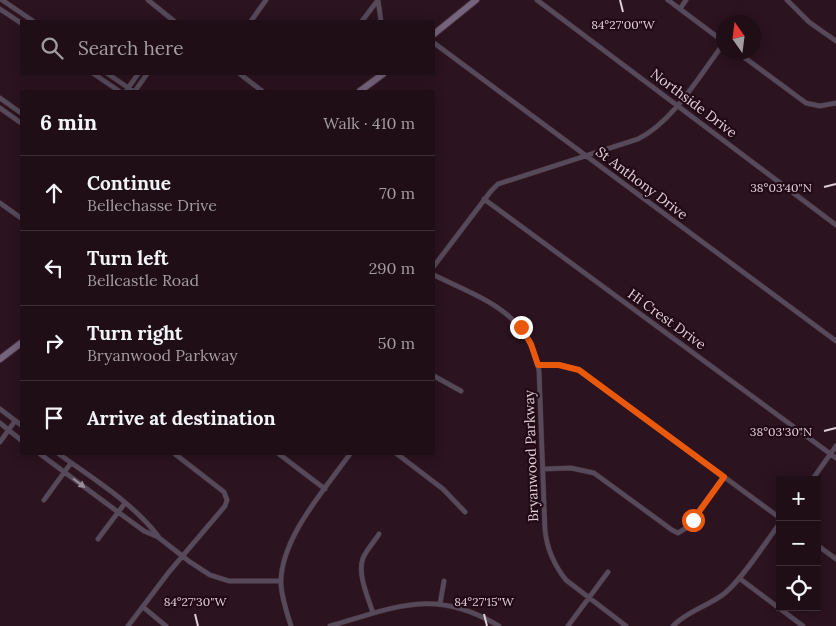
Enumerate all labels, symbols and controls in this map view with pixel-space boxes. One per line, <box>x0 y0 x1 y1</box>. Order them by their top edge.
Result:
north arrow <box>716 15 761 60</box>
text: 84°27'00"W <box>591 17 656 32</box>
search box <box>20 20 435 75</box>
icon: search <box>38 34 66 62</box>
text: Search here <box>78 36 184 60</box>
street label: Northside Drive <box>647 65 741 142</box>
text: 6 min <box>40 109 97 136</box>
text: Walk · 410 m <box>323 113 415 133</box>
street label: St Anthony Drive <box>592 143 692 224</box>
text: Continue <box>87 171 171 195</box>
icon: ahead <box>40 179 68 207</box>
text: 38°03'40"N <box>750 180 812 195</box>
text: 70 m <box>379 183 415 203</box>
text: Bellechasse Drive <box>87 195 217 215</box>
text: Turn left <box>87 246 168 270</box>
icon: left <box>40 254 68 282</box>
text: 290 m <box>369 258 415 278</box>
text: Bellcastle Road <box>87 270 199 290</box>
street label: Hi Crest Drive <box>624 285 710 354</box>
route end <box>510 316 533 339</box>
text: Turn right <box>87 321 183 345</box>
icon: right <box>40 329 68 357</box>
text: 50 m <box>378 333 415 353</box>
text: Bryanwood Parkway <box>87 345 238 365</box>
street label: Bryanwood Parkway <box>520 389 542 522</box>
icon: arrive <box>40 404 68 432</box>
text: Arrive at destination <box>87 406 276 430</box>
text: 38°03'30"N <box>750 424 812 439</box>
map controls <box>776 476 821 611</box>
button: + <box>776 476 821 521</box>
one-way arrow <box>72 477 85 488</box>
route start <box>682 509 705 532</box>
button: − <box>776 521 821 566</box>
button: locate <box>776 566 821 611</box>
text: 84°27'30"W <box>164 594 227 609</box>
text: 84°27'15"W <box>454 594 515 609</box>

